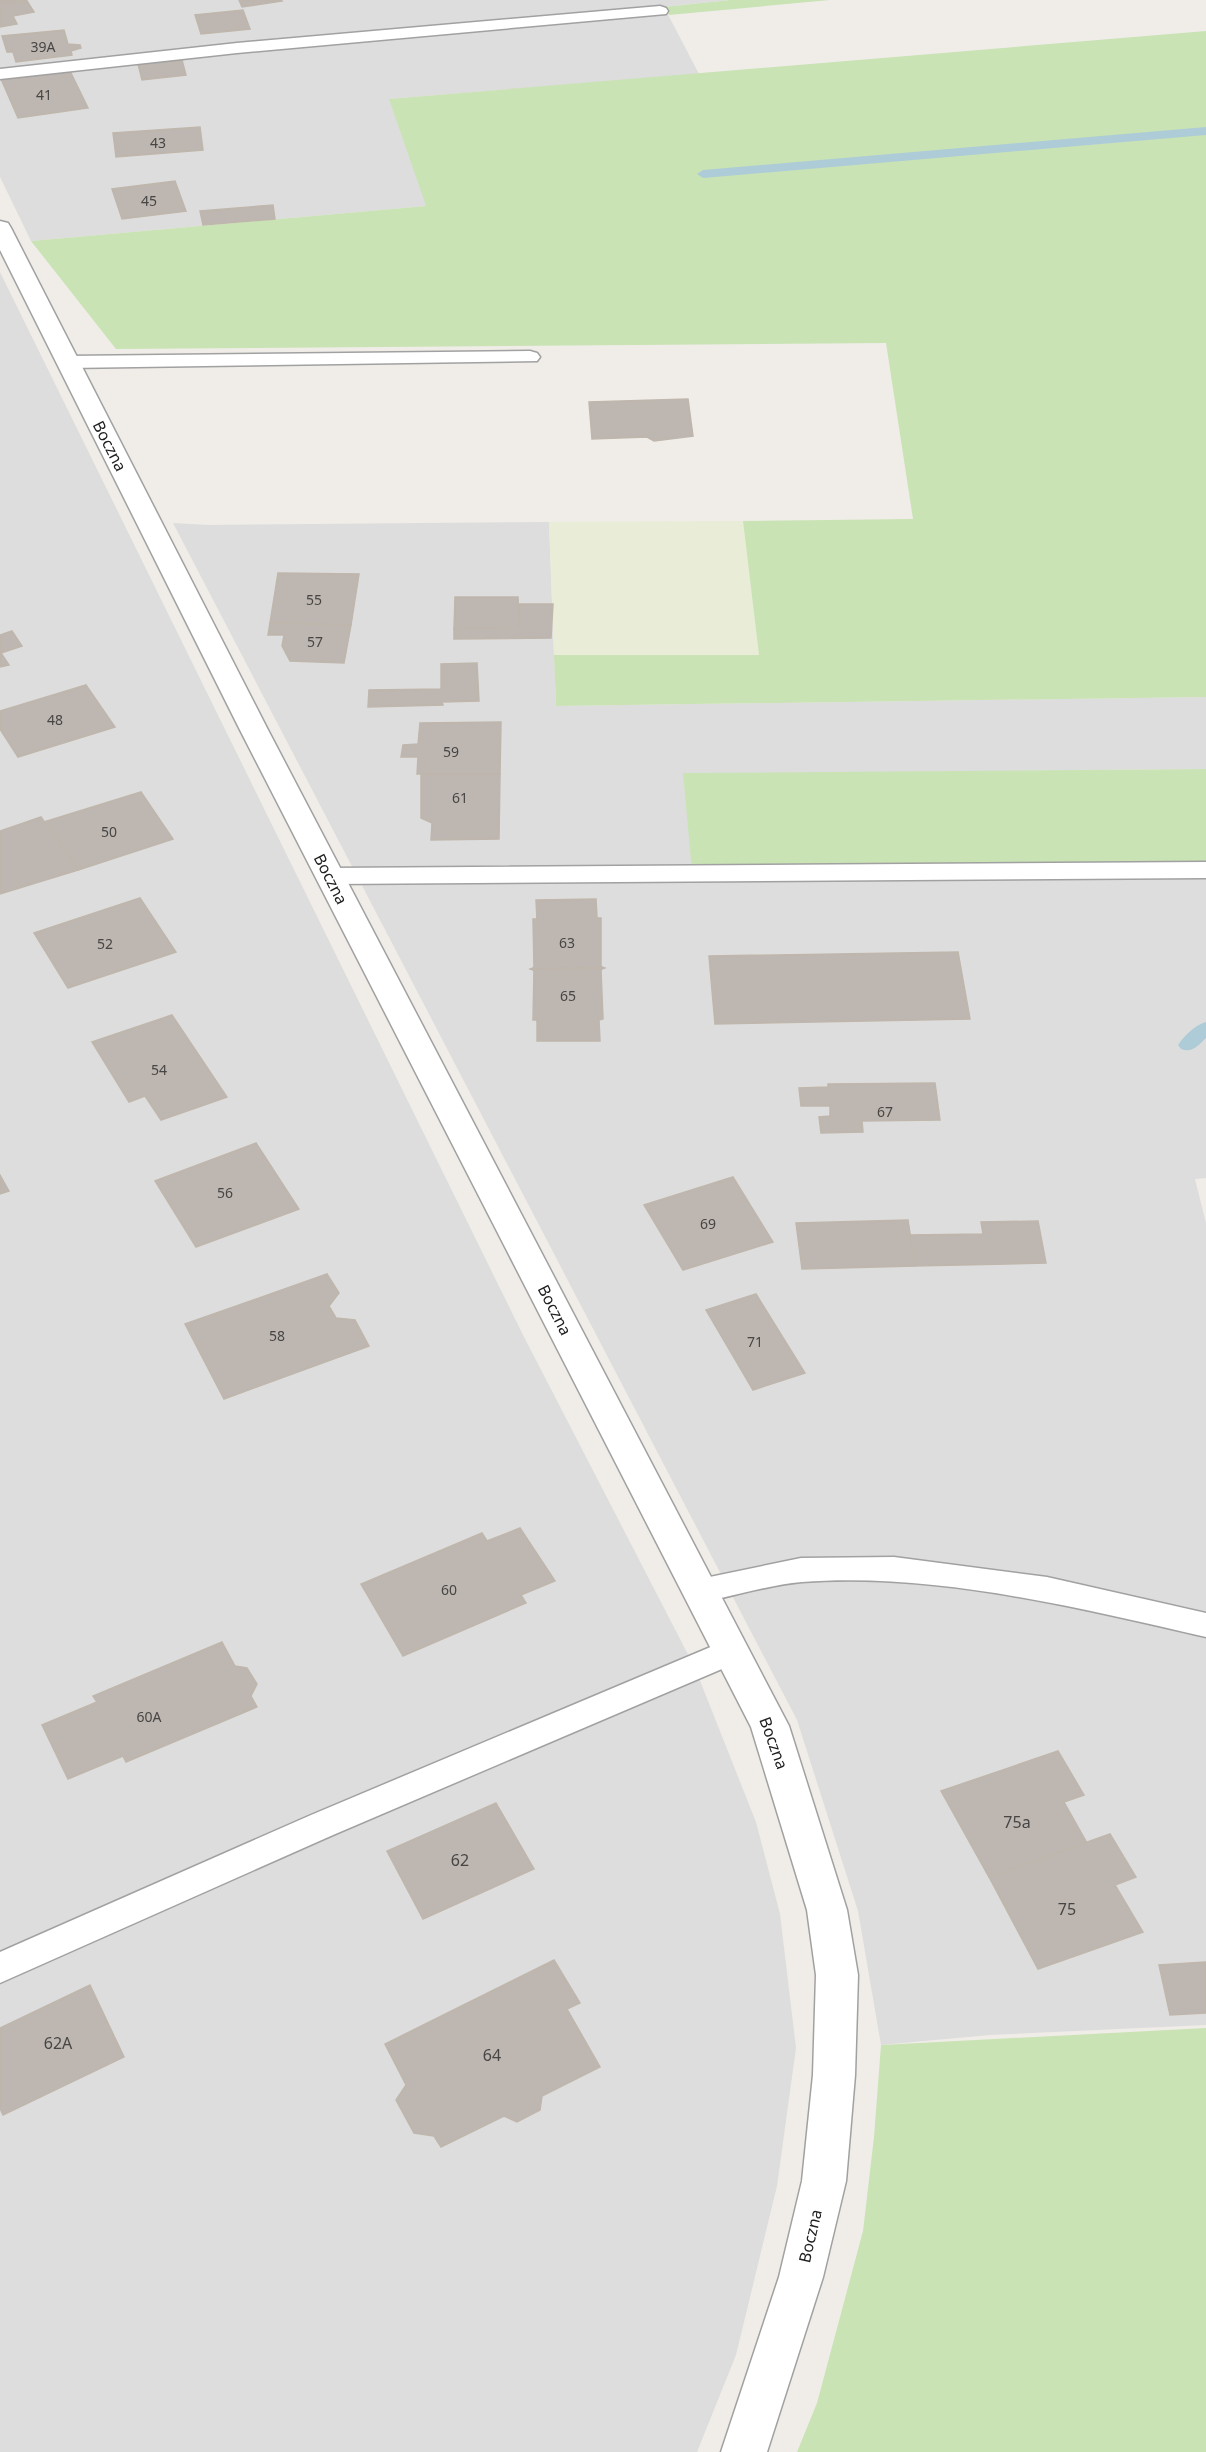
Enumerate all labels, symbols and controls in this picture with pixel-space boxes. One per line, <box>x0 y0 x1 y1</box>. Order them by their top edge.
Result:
house number: 39A <box>31 37 56 56</box>
house number: 41 <box>36 85 52 104</box>
house number: 43 <box>150 133 166 152</box>
house number: 45 <box>141 191 157 210</box>
street label: Boczna <box>88 417 132 475</box>
house number: 55 <box>306 590 322 609</box>
house number: 57 <box>307 632 323 651</box>
house number: 48 <box>47 710 63 729</box>
house number: 59 <box>443 742 459 761</box>
house number: 61 <box>452 788 468 807</box>
house number: 50 <box>101 822 117 841</box>
street label: Boczna <box>309 850 353 908</box>
house number: 63 <box>559 933 575 952</box>
house number: 52 <box>97 934 113 953</box>
house number: 65 <box>560 986 576 1005</box>
house number: 54 <box>151 1060 167 1079</box>
house number: 67 <box>877 1102 893 1121</box>
house number: 56 <box>217 1183 233 1202</box>
house number: 69 <box>700 1214 716 1233</box>
street label: Boczna <box>533 1281 577 1339</box>
house number: 58 <box>269 1326 285 1345</box>
house number: 71 <box>747 1332 763 1351</box>
house number: 60 <box>441 1580 457 1599</box>
house number: 60A <box>137 1707 162 1726</box>
street label: Boczna <box>754 1714 794 1772</box>
house number: 75a <box>1003 1811 1031 1833</box>
house number: 62 <box>451 1849 469 1871</box>
house number: 75 <box>1058 1898 1076 1920</box>
house number: 62A <box>44 2032 73 2054</box>
house number: 64 <box>483 2044 501 2066</box>
street label: Boczna <box>793 2207 827 2265</box>

